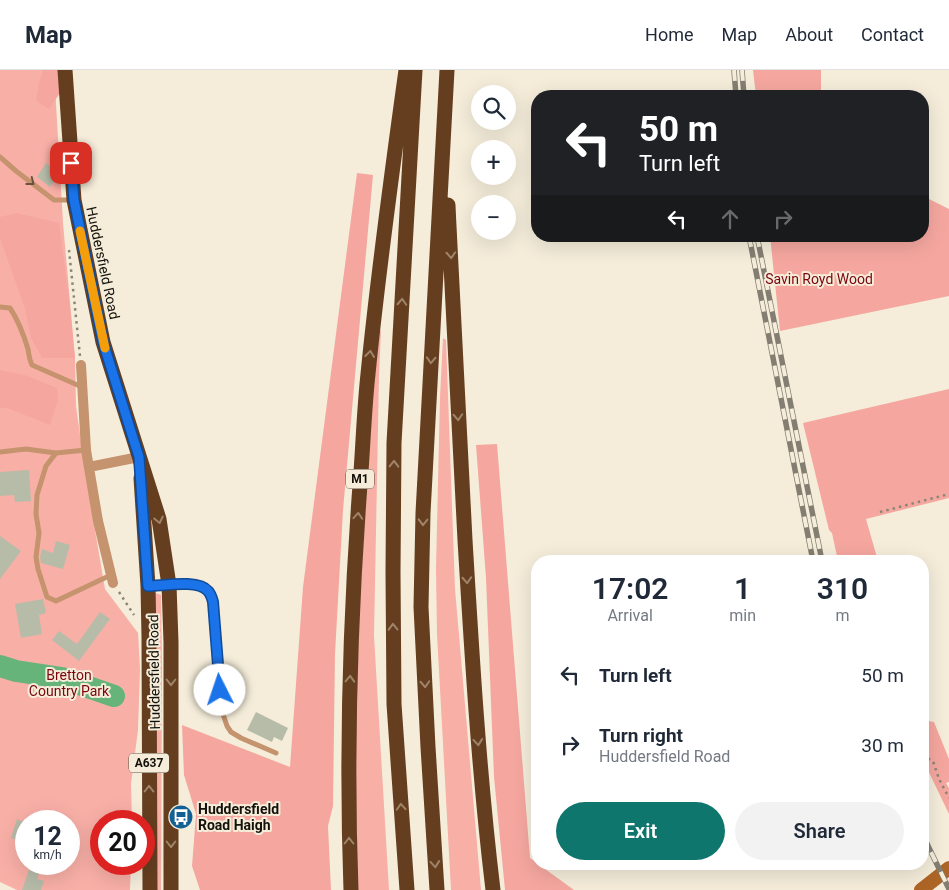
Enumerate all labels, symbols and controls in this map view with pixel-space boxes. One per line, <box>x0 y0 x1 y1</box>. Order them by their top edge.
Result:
text: Map <box>25 21 72 49</box>
text: Home <box>645 24 694 45</box>
text: Map <box>722 24 757 45</box>
text: About <box>785 24 833 45</box>
text: Contact <box>861 24 924 45</box>
map controls <box>471 85 516 240</box>
button: search <box>471 85 516 130</box>
text: 50 m <box>639 109 718 150</box>
icon: left <box>556 110 621 175</box>
button: + <box>471 140 516 185</box>
pin <box>50 142 92 184</box>
icon: arrive <box>57 149 85 177</box>
text: Turn left <box>639 151 720 176</box>
one-way arrow <box>25 177 34 186</box>
button: − <box>471 195 516 240</box>
street label: Huddersfield Road <box>83 205 123 321</box>
icon: left <box>663 205 691 233</box>
icon: ahead <box>716 205 744 233</box>
icon: right <box>769 205 797 233</box>
one-way arrow <box>445 251 456 259</box>
park label: Savin Royd Wood <box>765 271 873 287</box>
one-way arrow <box>397 298 408 306</box>
one-way arrow <box>364 350 375 358</box>
one-way arrow <box>426 356 437 364</box>
one-way arrow <box>453 414 464 422</box>
one-way arrow <box>389 460 399 468</box>
road number: M1 <box>346 469 374 488</box>
one-way arrow <box>352 512 363 520</box>
one-way arrow <box>153 516 164 525</box>
one-way arrow <box>418 518 428 526</box>
text: 17:02 <box>592 571 669 606</box>
text: 1 <box>734 571 751 606</box>
text: 310 <box>817 571 868 606</box>
one-way arrow <box>462 576 473 584</box>
text: Arrival <box>607 606 653 625</box>
text: min <box>729 606 756 625</box>
text: m <box>835 606 850 625</box>
street label: Huddersfield Road <box>145 614 163 730</box>
one-way arrow <box>388 622 398 630</box>
icon: left <box>556 661 584 689</box>
position arrow <box>193 663 245 715</box>
text: Turn left <box>599 664 672 687</box>
text: 50 m <box>861 664 904 687</box>
park label: Bretton Country Park <box>29 667 110 699</box>
one-way arrow <box>345 675 355 682</box>
one-way arrow <box>166 678 176 686</box>
one-way arrow <box>420 681 430 689</box>
text: Turn right <box>599 724 683 747</box>
icon: right <box>556 731 584 759</box>
text: 30 m <box>861 734 904 757</box>
one-way arrow <box>473 738 484 746</box>
text: Huddersfield Road <box>599 747 730 766</box>
road number: A637 <box>129 754 169 772</box>
one-way arrow <box>144 785 154 792</box>
place label: Huddersfield Road Haigh <box>198 801 279 833</box>
one-way arrow <box>395 802 406 810</box>
button: Exit <box>556 802 725 860</box>
button: Share <box>735 802 904 860</box>
bus stop icon: Huddersfield Road Haigh <box>168 804 194 830</box>
speed limit sign: 20 <box>90 810 155 875</box>
text: 12 <box>33 822 62 851</box>
one-way arrow <box>344 837 354 845</box>
one-way arrow <box>166 840 176 848</box>
text: km/h <box>33 848 62 862</box>
one-way arrow <box>429 860 440 868</box>

